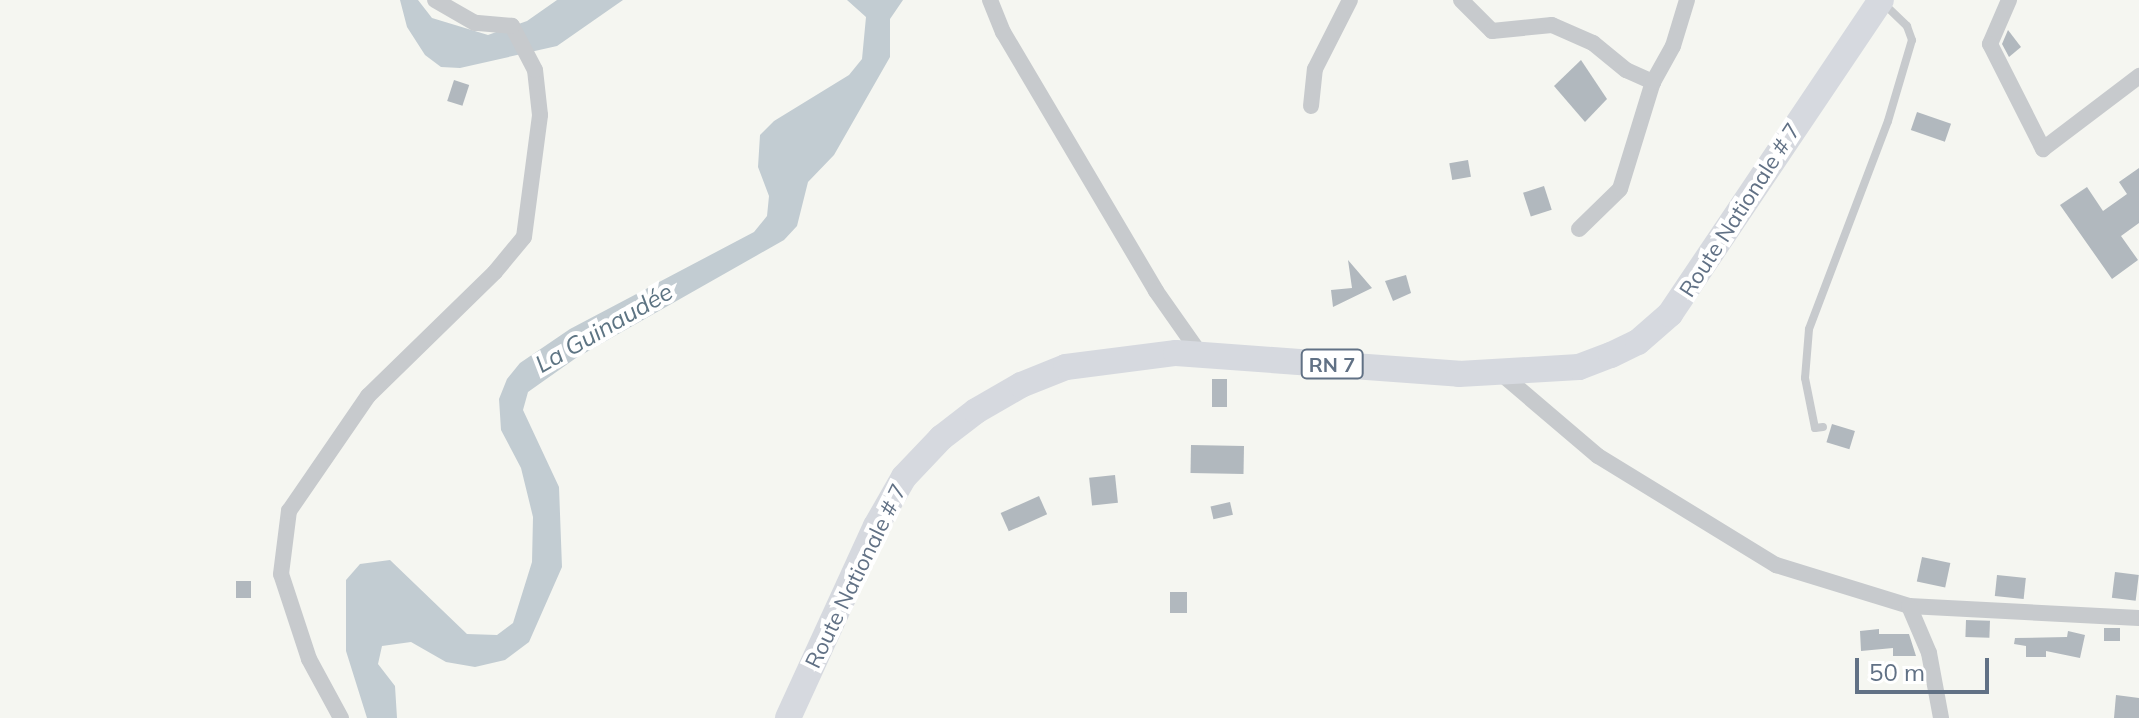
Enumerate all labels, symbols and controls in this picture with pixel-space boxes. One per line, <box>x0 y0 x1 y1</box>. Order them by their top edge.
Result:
street label: Route Nationale # 7 <box>1674 118 1806 302</box>
water label: La Guinaudée <box>530 277 678 379</box>
road number: RN 7 <box>1300 348 1364 380</box>
street label: Route Nationale # 7 <box>800 480 912 672</box>
scale bar <box>1859 642 1993 692</box>
text: 50 m <box>1869 657 1925 687</box>

